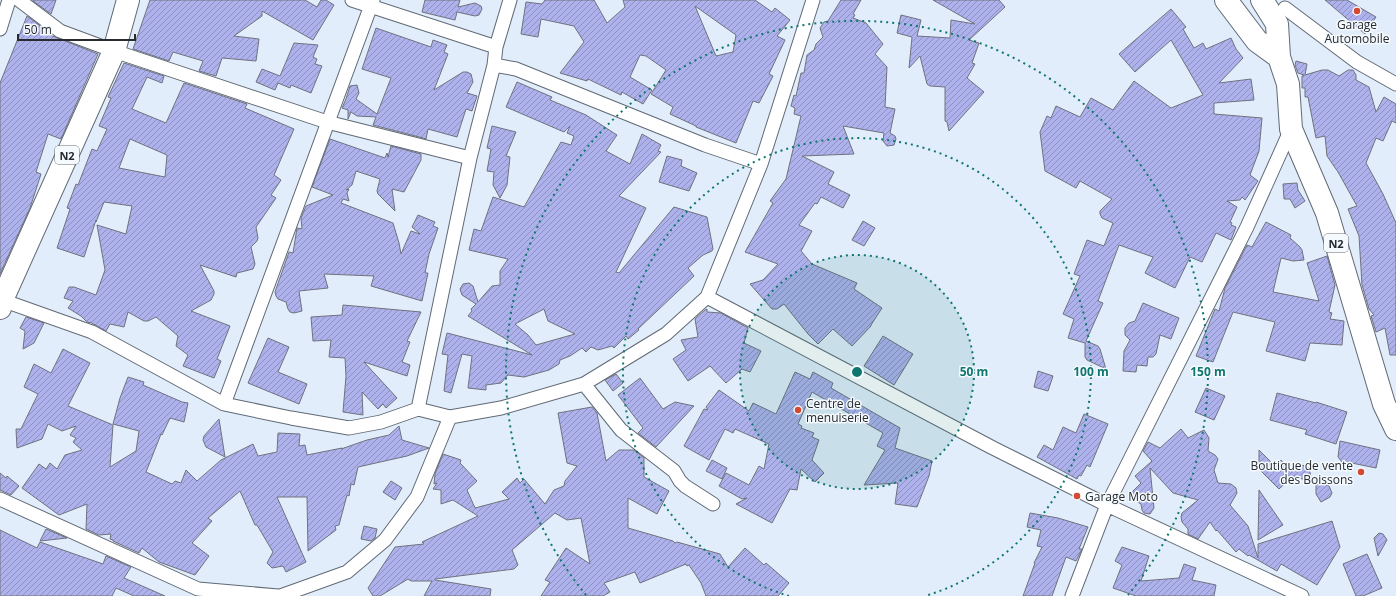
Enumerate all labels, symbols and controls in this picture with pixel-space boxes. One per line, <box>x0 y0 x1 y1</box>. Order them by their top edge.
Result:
marker: Garage Automobile <box>1352 6 1362 16</box>
scale bar <box>18 16 135 42</box>
place label: Garage Automobile <box>1325 16 1390 47</box>
text: 50 m <box>24 21 52 38</box>
road number: N2 <box>55 146 79 164</box>
road number: N2 <box>1324 234 1348 252</box>
text: 50 m <box>960 363 988 380</box>
text: 100 m <box>1073 363 1109 380</box>
text: 150 m <box>1190 363 1226 380</box>
centre of rings <box>850 365 864 379</box>
place label: Centre de menuiserie <box>806 395 869 426</box>
marker: Centre de menuiserie <box>793 405 803 415</box>
place label: Boutique de vente des Boissons <box>1251 457 1353 488</box>
marker: Boutique de vente des Boissons <box>1356 467 1366 477</box>
place label: Garage Moto <box>1085 488 1158 505</box>
marker: Garage Moto <box>1072 491 1082 501</box>

